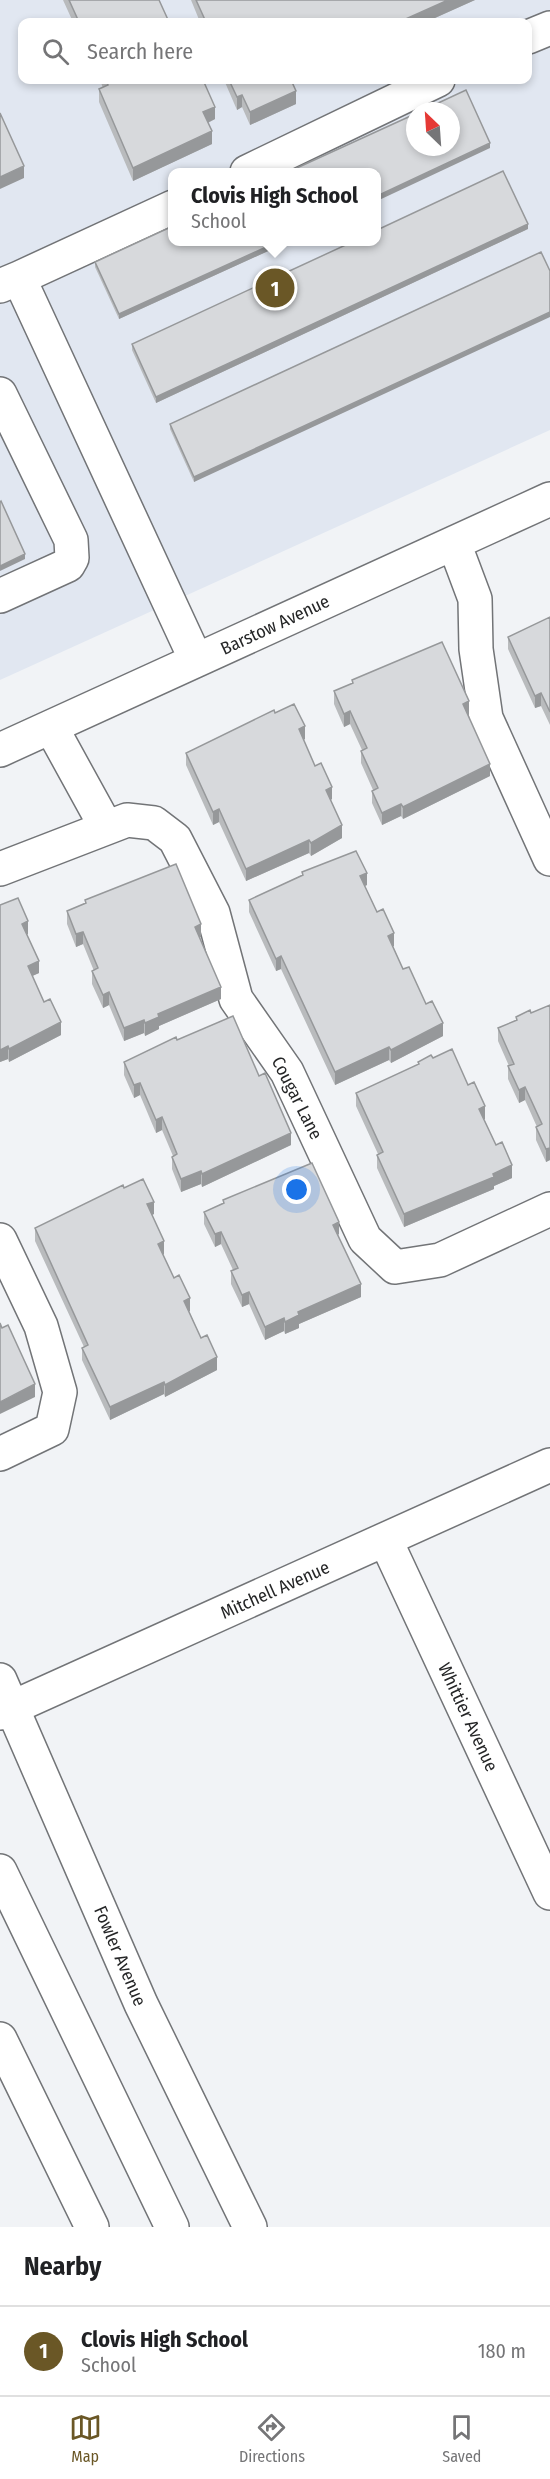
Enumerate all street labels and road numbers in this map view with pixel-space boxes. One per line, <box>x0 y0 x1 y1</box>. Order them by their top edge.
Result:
street label: Barstow Avenue <box>217 590 333 660</box>
street label: Cougar Lane <box>267 1053 327 1143</box>
street label: Mitchell Avenue <box>217 1556 333 1624</box>
street label: Whittier Avenue <box>433 1659 503 1775</box>
street label: Fowler Avenue <box>89 1903 151 2009</box>

